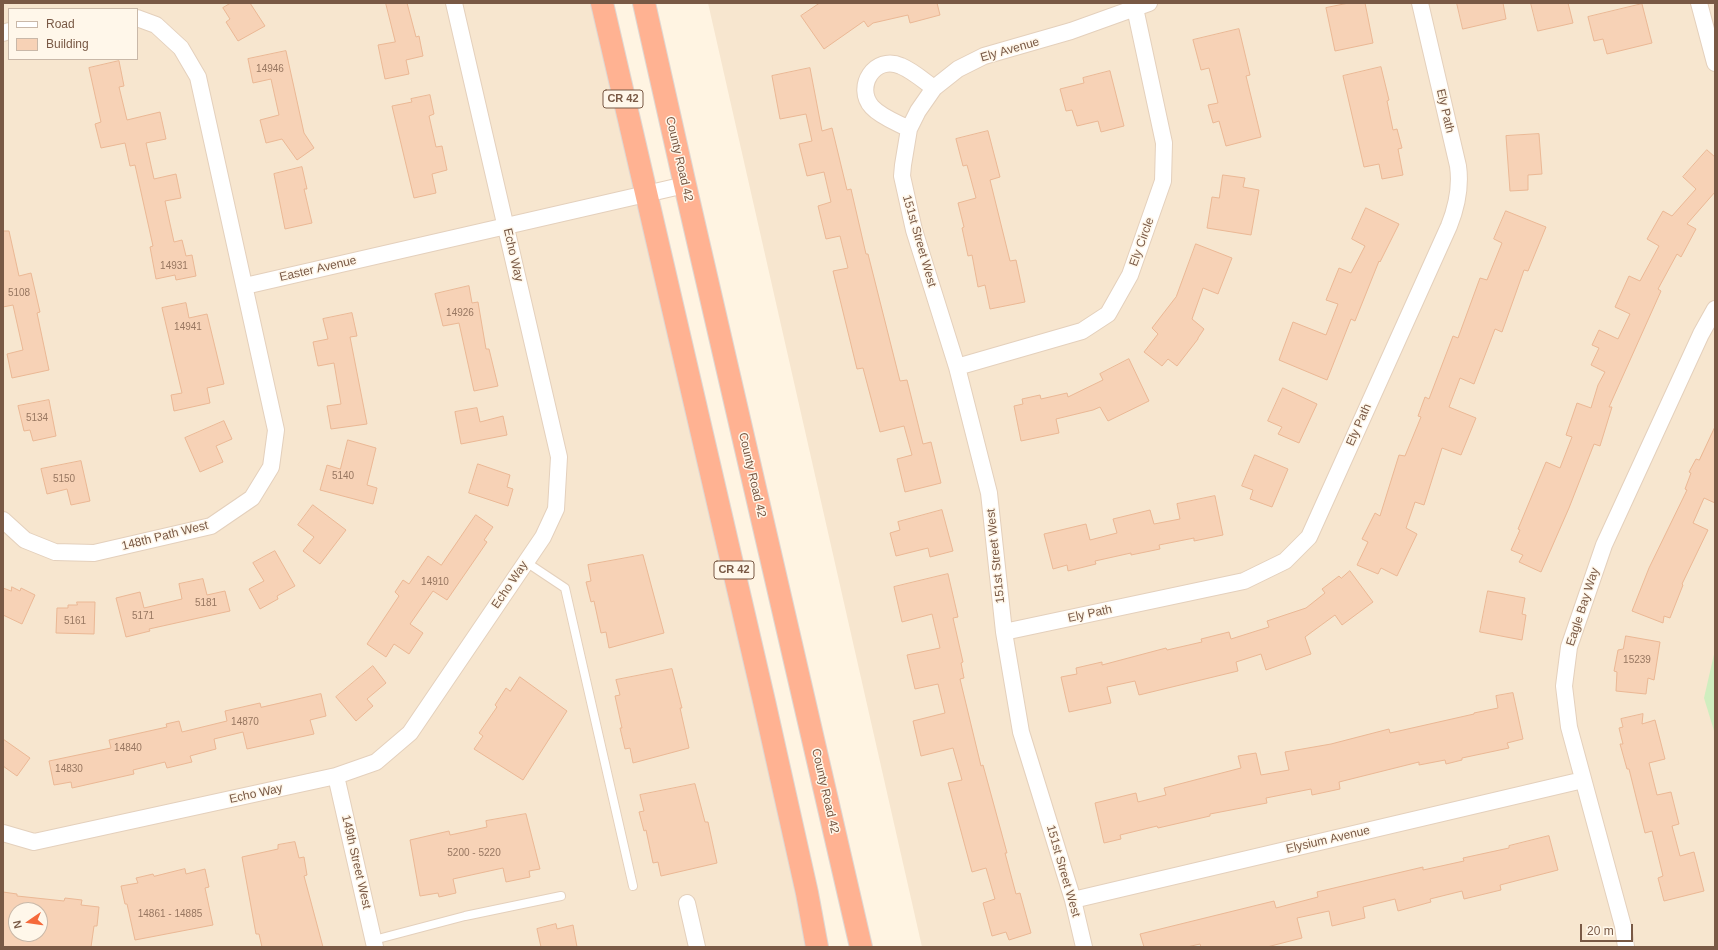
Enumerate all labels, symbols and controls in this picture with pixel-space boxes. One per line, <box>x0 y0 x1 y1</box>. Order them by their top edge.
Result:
legend <box>8 8 138 60</box>
text: Road <box>46 17 75 31</box>
street label: Ely Avenue <box>979 35 1041 65</box>
text: Building <box>46 37 89 51</box>
house number: 14946 <box>256 63 284 75</box>
street label: Ely Path <box>1433 88 1457 134</box>
road number: CR 42 <box>603 90 643 108</box>
street label: County Road 42 <box>662 115 696 203</box>
street label: 151st Street West <box>899 193 939 289</box>
street label: Ely Circle <box>1127 216 1157 268</box>
street label: Echo Way <box>500 227 526 283</box>
street label: Easter Avenue <box>278 253 358 285</box>
house number: 14931 <box>160 260 188 272</box>
house number: 5108 <box>8 287 30 299</box>
house number: 14926 <box>446 307 474 319</box>
house number: 14941 <box>174 321 202 333</box>
street label: Ely Path <box>1343 402 1375 448</box>
house number: 5134 <box>26 412 48 424</box>
street label: County Road 42 <box>735 431 769 519</box>
house number: 5140 <box>332 470 354 482</box>
house number: 5150 <box>53 473 75 485</box>
street label: 151st Street West <box>984 508 1008 604</box>
street label: 148th Path West <box>120 518 210 554</box>
street label: Echo Way <box>489 558 531 612</box>
road number: CR 42 <box>714 561 754 579</box>
street label: Eagle Bay Way <box>1564 566 1602 648</box>
house number: 14910 <box>421 576 449 588</box>
house number: 5181 <box>195 597 217 609</box>
street label: Ely Path <box>1067 602 1113 626</box>
house number: 5171 <box>132 610 154 622</box>
house number: 5161 <box>64 615 86 627</box>
house number: 15239 <box>1623 654 1651 666</box>
house number: 14870 <box>231 716 259 728</box>
house number: 14840 <box>114 742 142 754</box>
street label: County Road 42 <box>808 747 842 835</box>
house number: 14830 <box>55 763 83 775</box>
street label: Echo Way <box>228 781 284 807</box>
street label: 149th Street West <box>338 814 374 910</box>
street label: 151st Street West <box>1043 823 1083 919</box>
street label: Elysium Avenue <box>1285 823 1371 857</box>
house number: 5200 - 5220 <box>447 847 501 859</box>
north arrow <box>8 902 48 942</box>
house number: 14861 - 14885 <box>138 908 202 920</box>
scale bar <box>1582 916 1635 942</box>
text: N <box>11 919 24 930</box>
text: 20 m <box>1587 924 1614 938</box>

